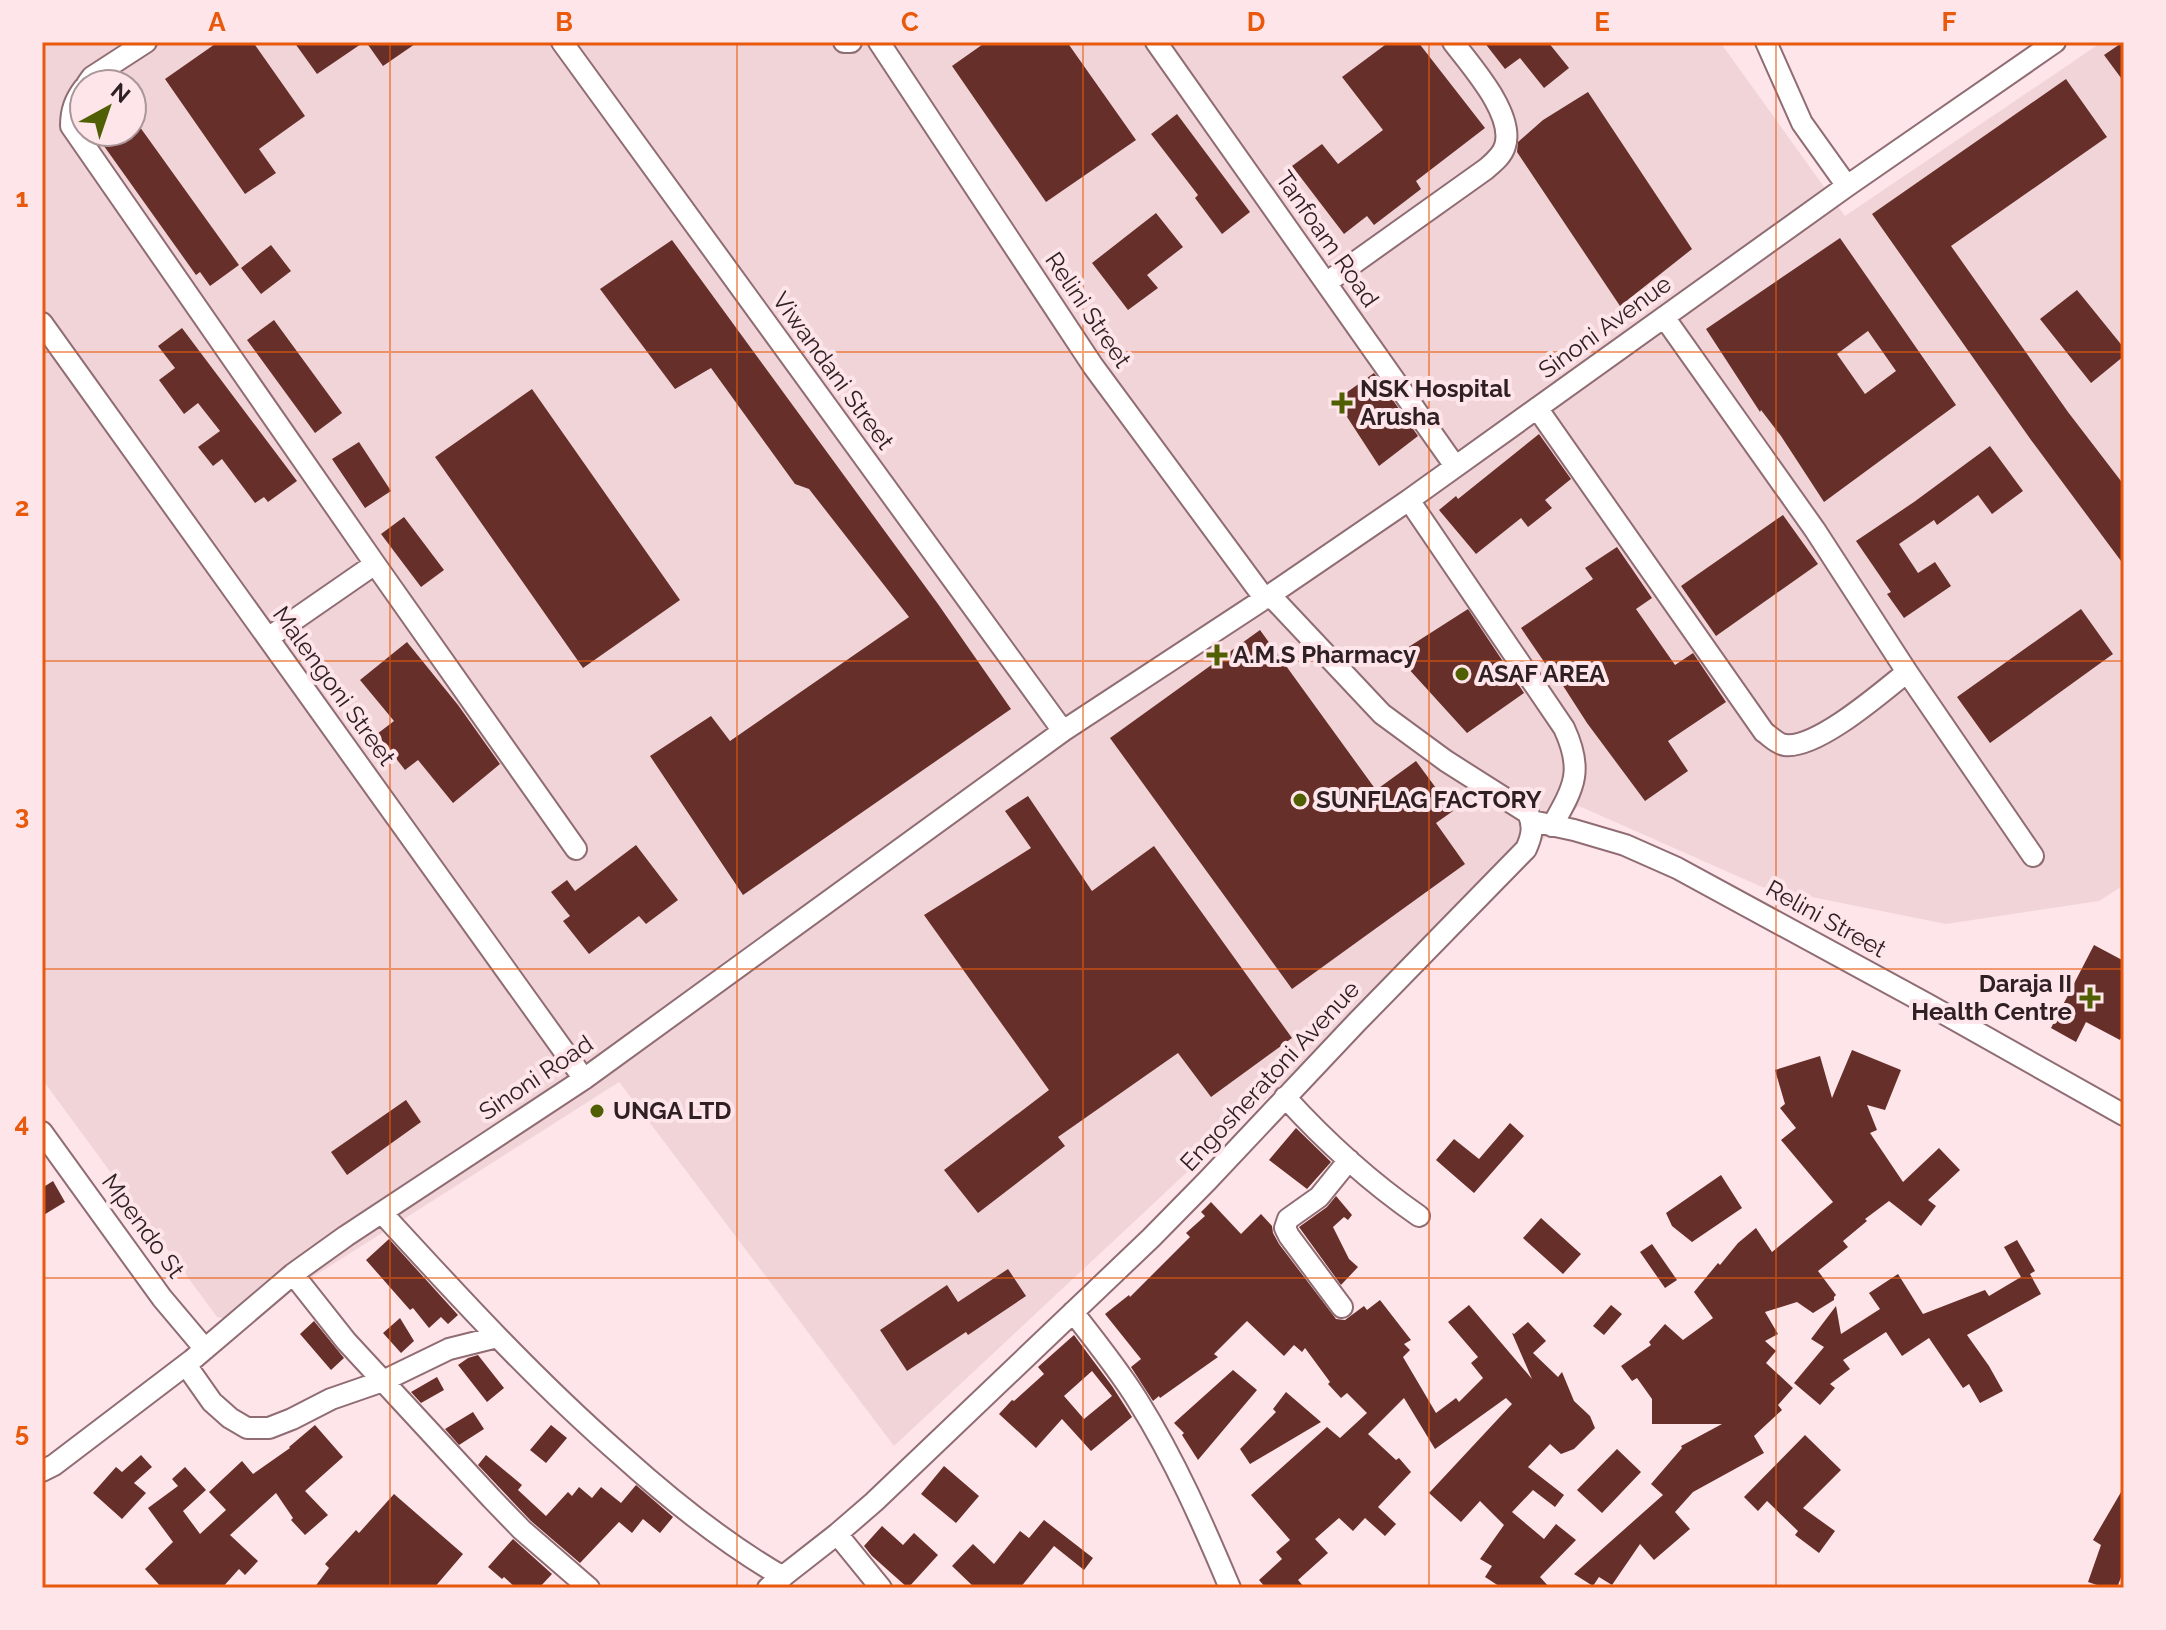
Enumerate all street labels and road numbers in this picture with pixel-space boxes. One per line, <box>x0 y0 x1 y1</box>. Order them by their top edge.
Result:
street label: Tanfoam Road <box>1270 165 1385 312</box>
street label: Relini Street <box>1039 246 1138 373</box>
street label: Sinoni Avenue <box>1533 269 1677 384</box>
street label: Viwandani Street <box>767 286 900 455</box>
street label: Malengoni Street <box>267 600 402 771</box>
street label: Relini Street <box>1761 874 1891 963</box>
street label: Engosheratoni Avenue <box>1174 975 1365 1177</box>
street label: Sinoni Road <box>473 1029 598 1126</box>
street label: Mpendo St <box>96 1168 191 1283</box>

